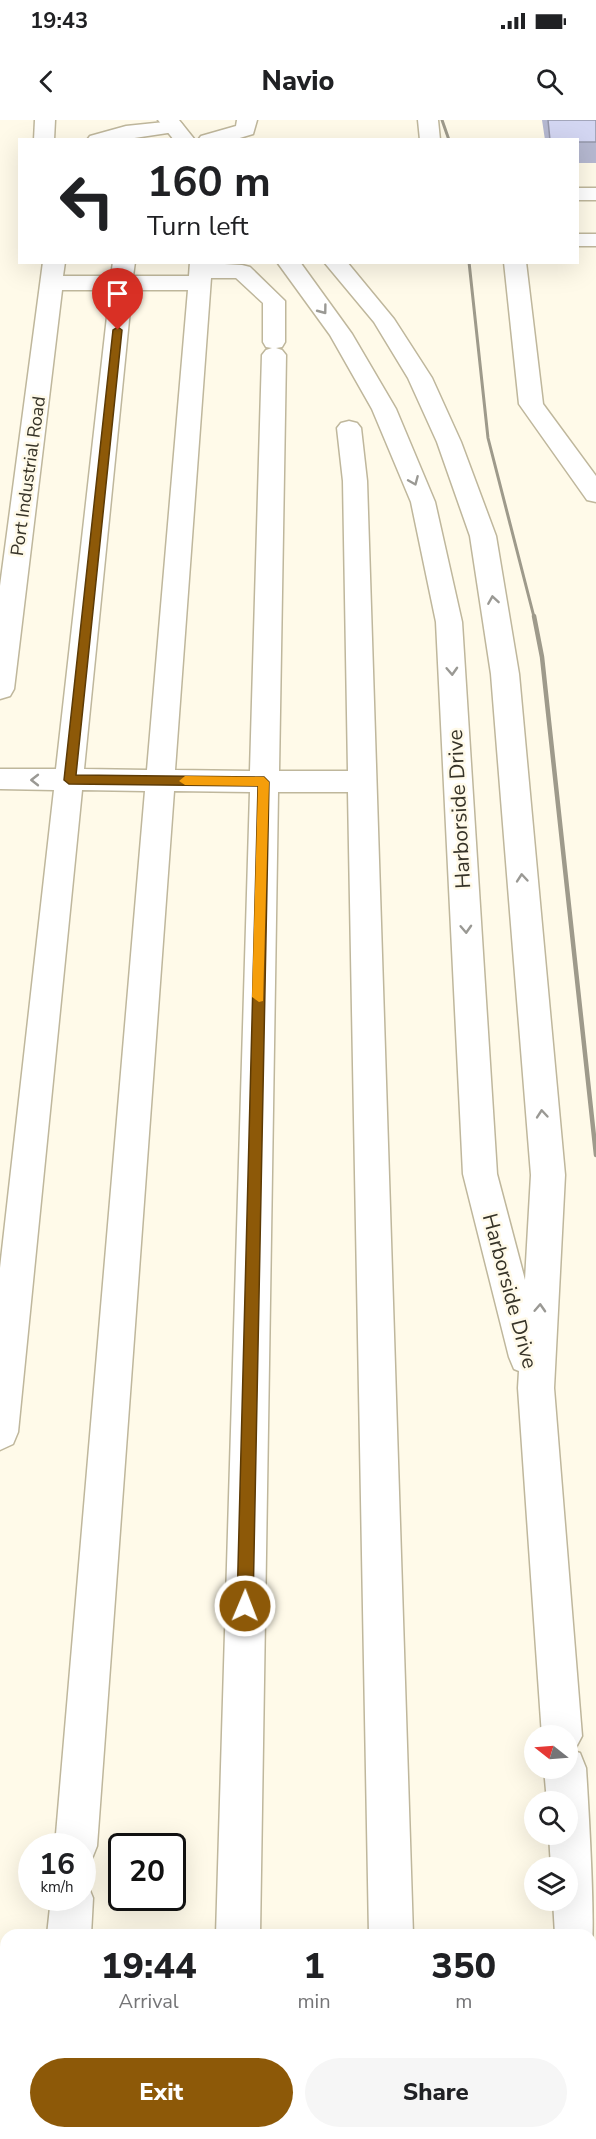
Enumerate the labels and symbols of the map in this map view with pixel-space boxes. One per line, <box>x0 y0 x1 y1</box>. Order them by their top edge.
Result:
pin <box>92 268 143 330</box>
one-way arrow <box>315 303 326 314</box>
street label: Port Industrial Road <box>5 395 51 557</box>
one-way arrow <box>407 475 419 486</box>
one-way arrow <box>487 596 500 606</box>
one-way arrow <box>445 667 458 676</box>
street label: Harborside Drive <box>441 729 477 889</box>
one-way arrow <box>30 773 39 786</box>
one-way arrow <box>516 873 529 882</box>
one-way arrow <box>460 924 473 933</box>
one-way arrow <box>536 1109 549 1118</box>
street label: Harborside Drive <box>476 1210 544 1372</box>
one-way arrow <box>533 1304 546 1313</box>
position arrow <box>213 1574 277 1638</box>
north arrow <box>524 1725 578 1779</box>
speed limit sign: 20 <box>108 1833 186 1911</box>

